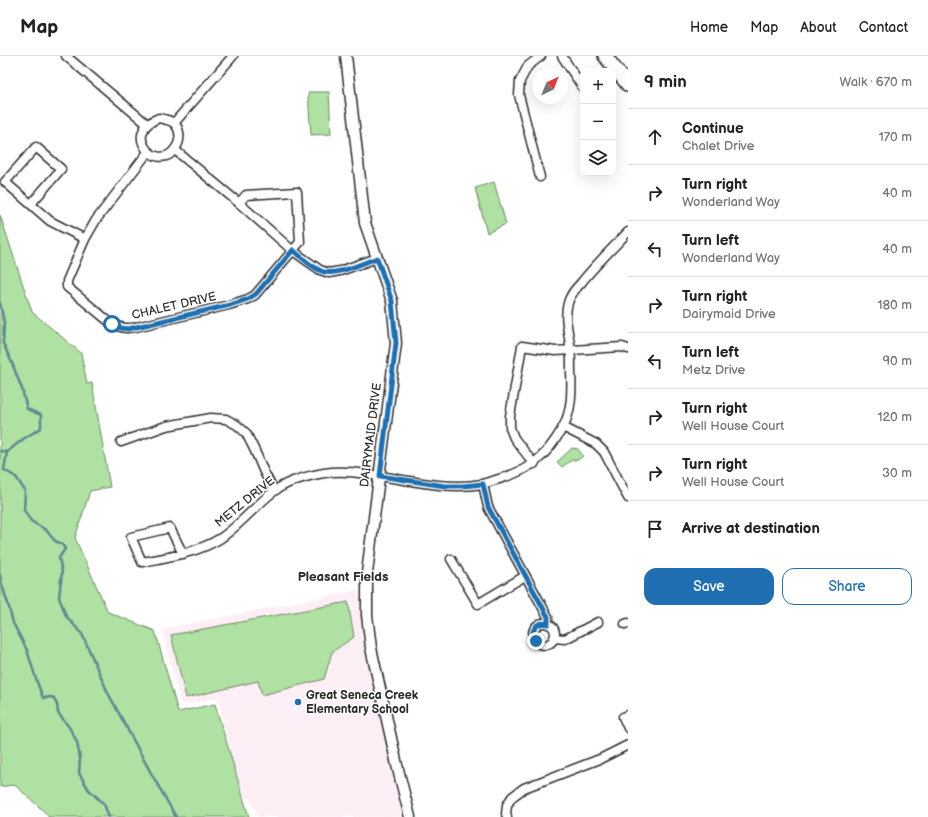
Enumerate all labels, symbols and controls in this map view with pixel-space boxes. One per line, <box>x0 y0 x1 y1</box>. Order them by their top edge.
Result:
text: Map <box>20 16 58 39</box>
text: Home <box>690 19 728 36</box>
text: Map <box>750 19 778 36</box>
text: About <box>800 19 837 36</box>
text: Contact <box>859 19 908 36</box>
north arrow <box>532 68 568 104</box>
map controls <box>580 68 616 176</box>
button: + <box>580 68 616 104</box>
text: 9 min <box>644 72 687 92</box>
text: Walk · 670 m <box>840 74 912 90</box>
button: − <box>580 104 616 140</box>
text: Continue <box>682 119 744 138</box>
icon: ahead <box>644 126 666 148</box>
text: 170 m <box>879 129 912 145</box>
text: Chalet Drive <box>682 138 754 154</box>
button: layers <box>580 140 616 176</box>
text: Turn right <box>682 175 747 194</box>
icon: right <box>644 182 666 204</box>
text: 40 m <box>882 185 912 201</box>
text: Wonderland Way <box>682 194 780 210</box>
text: Turn left <box>682 231 739 250</box>
icon: left <box>644 238 666 260</box>
text: 40 m <box>882 241 912 257</box>
text: Wonderland Way <box>682 250 780 266</box>
text: Turn right <box>682 287 747 306</box>
street label: CHALET DRIVE <box>130 289 218 323</box>
icon: right <box>644 294 666 316</box>
text: 180 m <box>877 297 912 313</box>
text: Dairymaid Drive <box>682 306 776 322</box>
route start <box>103 315 121 333</box>
text: Turn left <box>682 343 739 362</box>
icon: left <box>644 350 666 372</box>
text: 90 m <box>883 353 912 369</box>
text: Metz Drive <box>682 362 745 378</box>
street label: DAIRYMAID DRIVE <box>357 382 385 488</box>
text: Turn right <box>682 399 747 418</box>
icon: right <box>644 406 666 428</box>
text: 120 m <box>877 409 912 425</box>
text: Well House Court <box>682 418 784 434</box>
text: Turn right <box>682 455 747 474</box>
icon: right <box>644 462 666 484</box>
text: 30 m <box>882 465 912 481</box>
street label: METZ DRIVE <box>212 473 278 531</box>
text: Well House Court <box>682 474 784 490</box>
icon: arrive <box>644 518 666 540</box>
text: Arrive at destination <box>682 519 820 538</box>
button: Save <box>644 568 774 605</box>
button: Share <box>782 568 912 605</box>
district label: Pleasant Fields <box>298 569 388 585</box>
route end <box>527 632 545 650</box>
place label: Great Seneca Creek Elementary School <box>306 688 419 717</box>
marker: Great Seneca Creek Elementary School <box>293 697 303 707</box>

